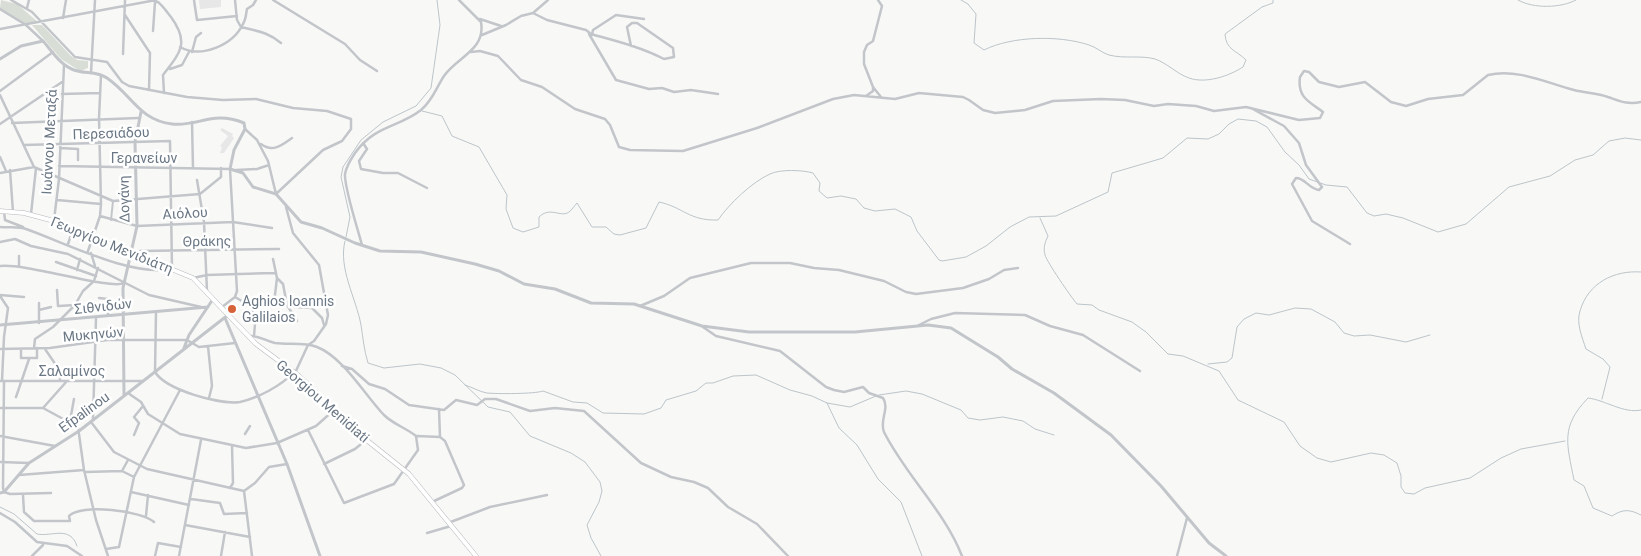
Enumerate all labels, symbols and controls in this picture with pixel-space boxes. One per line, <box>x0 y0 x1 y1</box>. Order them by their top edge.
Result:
street label: Ιωάννου Μεταξά <box>38 89 60 195</box>
street label: Περεσιάδου <box>72 124 150 142</box>
street label: Γερανείων <box>111 150 178 166</box>
street label: Δογάνη <box>116 175 132 223</box>
street label: Αιόλου <box>162 204 208 222</box>
street label: Γεωργίου Μενιδιάτη <box>49 213 175 277</box>
street label: Θράκης <box>183 233 231 249</box>
place label: Aghios Ioannis Galilaios <box>242 293 334 325</box>
street label: Σιθνιδών <box>73 295 133 317</box>
marker: Aghios Ioannis Galilaios <box>226 303 238 315</box>
street label: Μυκηνών <box>62 323 124 345</box>
street label: Georgiou Menidiati <box>273 356 373 446</box>
street label: Σαλαμίνος <box>39 363 105 379</box>
street label: Efpalinou <box>56 388 112 436</box>

